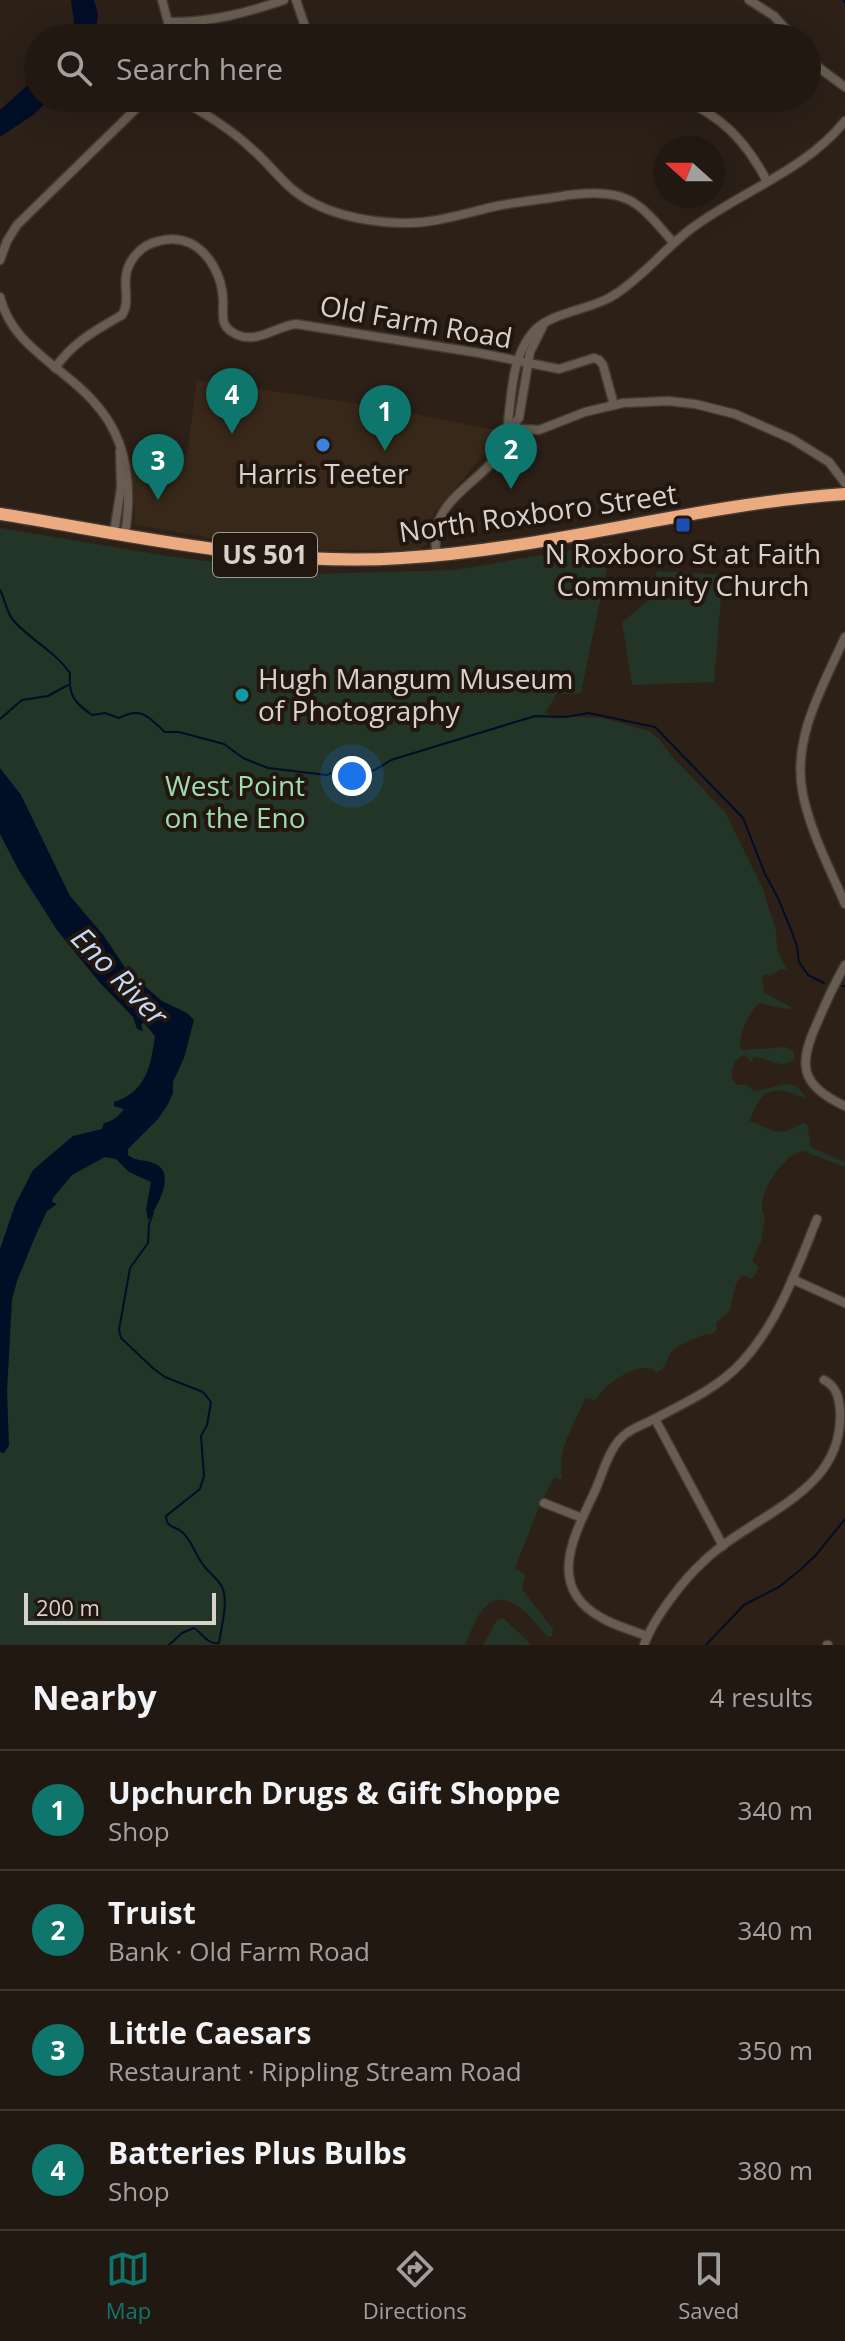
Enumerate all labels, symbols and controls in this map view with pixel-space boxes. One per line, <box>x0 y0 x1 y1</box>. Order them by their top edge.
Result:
search box <box>24 24 821 112</box>
icon: search <box>52 46 96 90</box>
text: Search here <box>116 48 283 89</box>
north arrow <box>653 136 725 208</box>
street label: Old Farm Road <box>317 285 515 357</box>
pin: 4 <box>206 368 258 434</box>
pin: 1 <box>359 385 411 451</box>
pin: 2 <box>485 423 537 489</box>
pin: 3 <box>132 434 184 500</box>
marker: Harris Teeter <box>314 436 332 454</box>
place label: Harris Teeter <box>238 454 409 492</box>
street label: North Roxboro Street <box>396 474 679 550</box>
marker: N Roxboro St at Faith Community Church <box>674 516 692 534</box>
road number: US 501 <box>213 533 317 577</box>
place label: N Roxboro St at Faith Community Church <box>545 534 821 604</box>
place label: Hugh Mangum Museum of Photography <box>258 659 573 729</box>
marker: Hugh Mangum Museum of Photography <box>233 686 251 704</box>
your location <box>332 756 372 796</box>
park label: West Point on the Eno <box>164 766 306 836</box>
water label: Eno River <box>63 918 178 1035</box>
scale bar <box>24 1589 216 1625</box>
text: 200 m <box>36 1592 100 1622</box>
text: Nearby <box>32 1674 157 1720</box>
text: 4 results <box>710 1679 813 1715</box>
text: Upchurch Drugs & Gift Shoppe <box>108 1772 560 1813</box>
text: 1 <box>51 1792 65 1828</box>
text: 340 m <box>738 1792 813 1828</box>
text: Shop <box>108 1813 170 1849</box>
text: Truist <box>108 1892 196 1933</box>
text: 2 <box>51 1912 65 1948</box>
text: 340 m <box>738 1912 813 1948</box>
text: Bank · Old Farm Road <box>108 1933 370 1969</box>
text: Little Caesars <box>108 2012 311 2053</box>
text: 3 <box>51 2032 65 2068</box>
text: 350 m <box>738 2032 813 2068</box>
text: Restaurant · Rippling Stream Road <box>108 2053 522 2089</box>
text: Batteries Plus Bulbs <box>108 2132 407 2173</box>
text: 4 <box>51 2152 65 2188</box>
text: 380 m <box>738 2152 813 2188</box>
text: Shop <box>108 2173 170 2209</box>
tab: Map <box>106 2247 151 2325</box>
tab: Directions <box>363 2247 467 2325</box>
tab: Saved <box>678 2247 739 2325</box>

